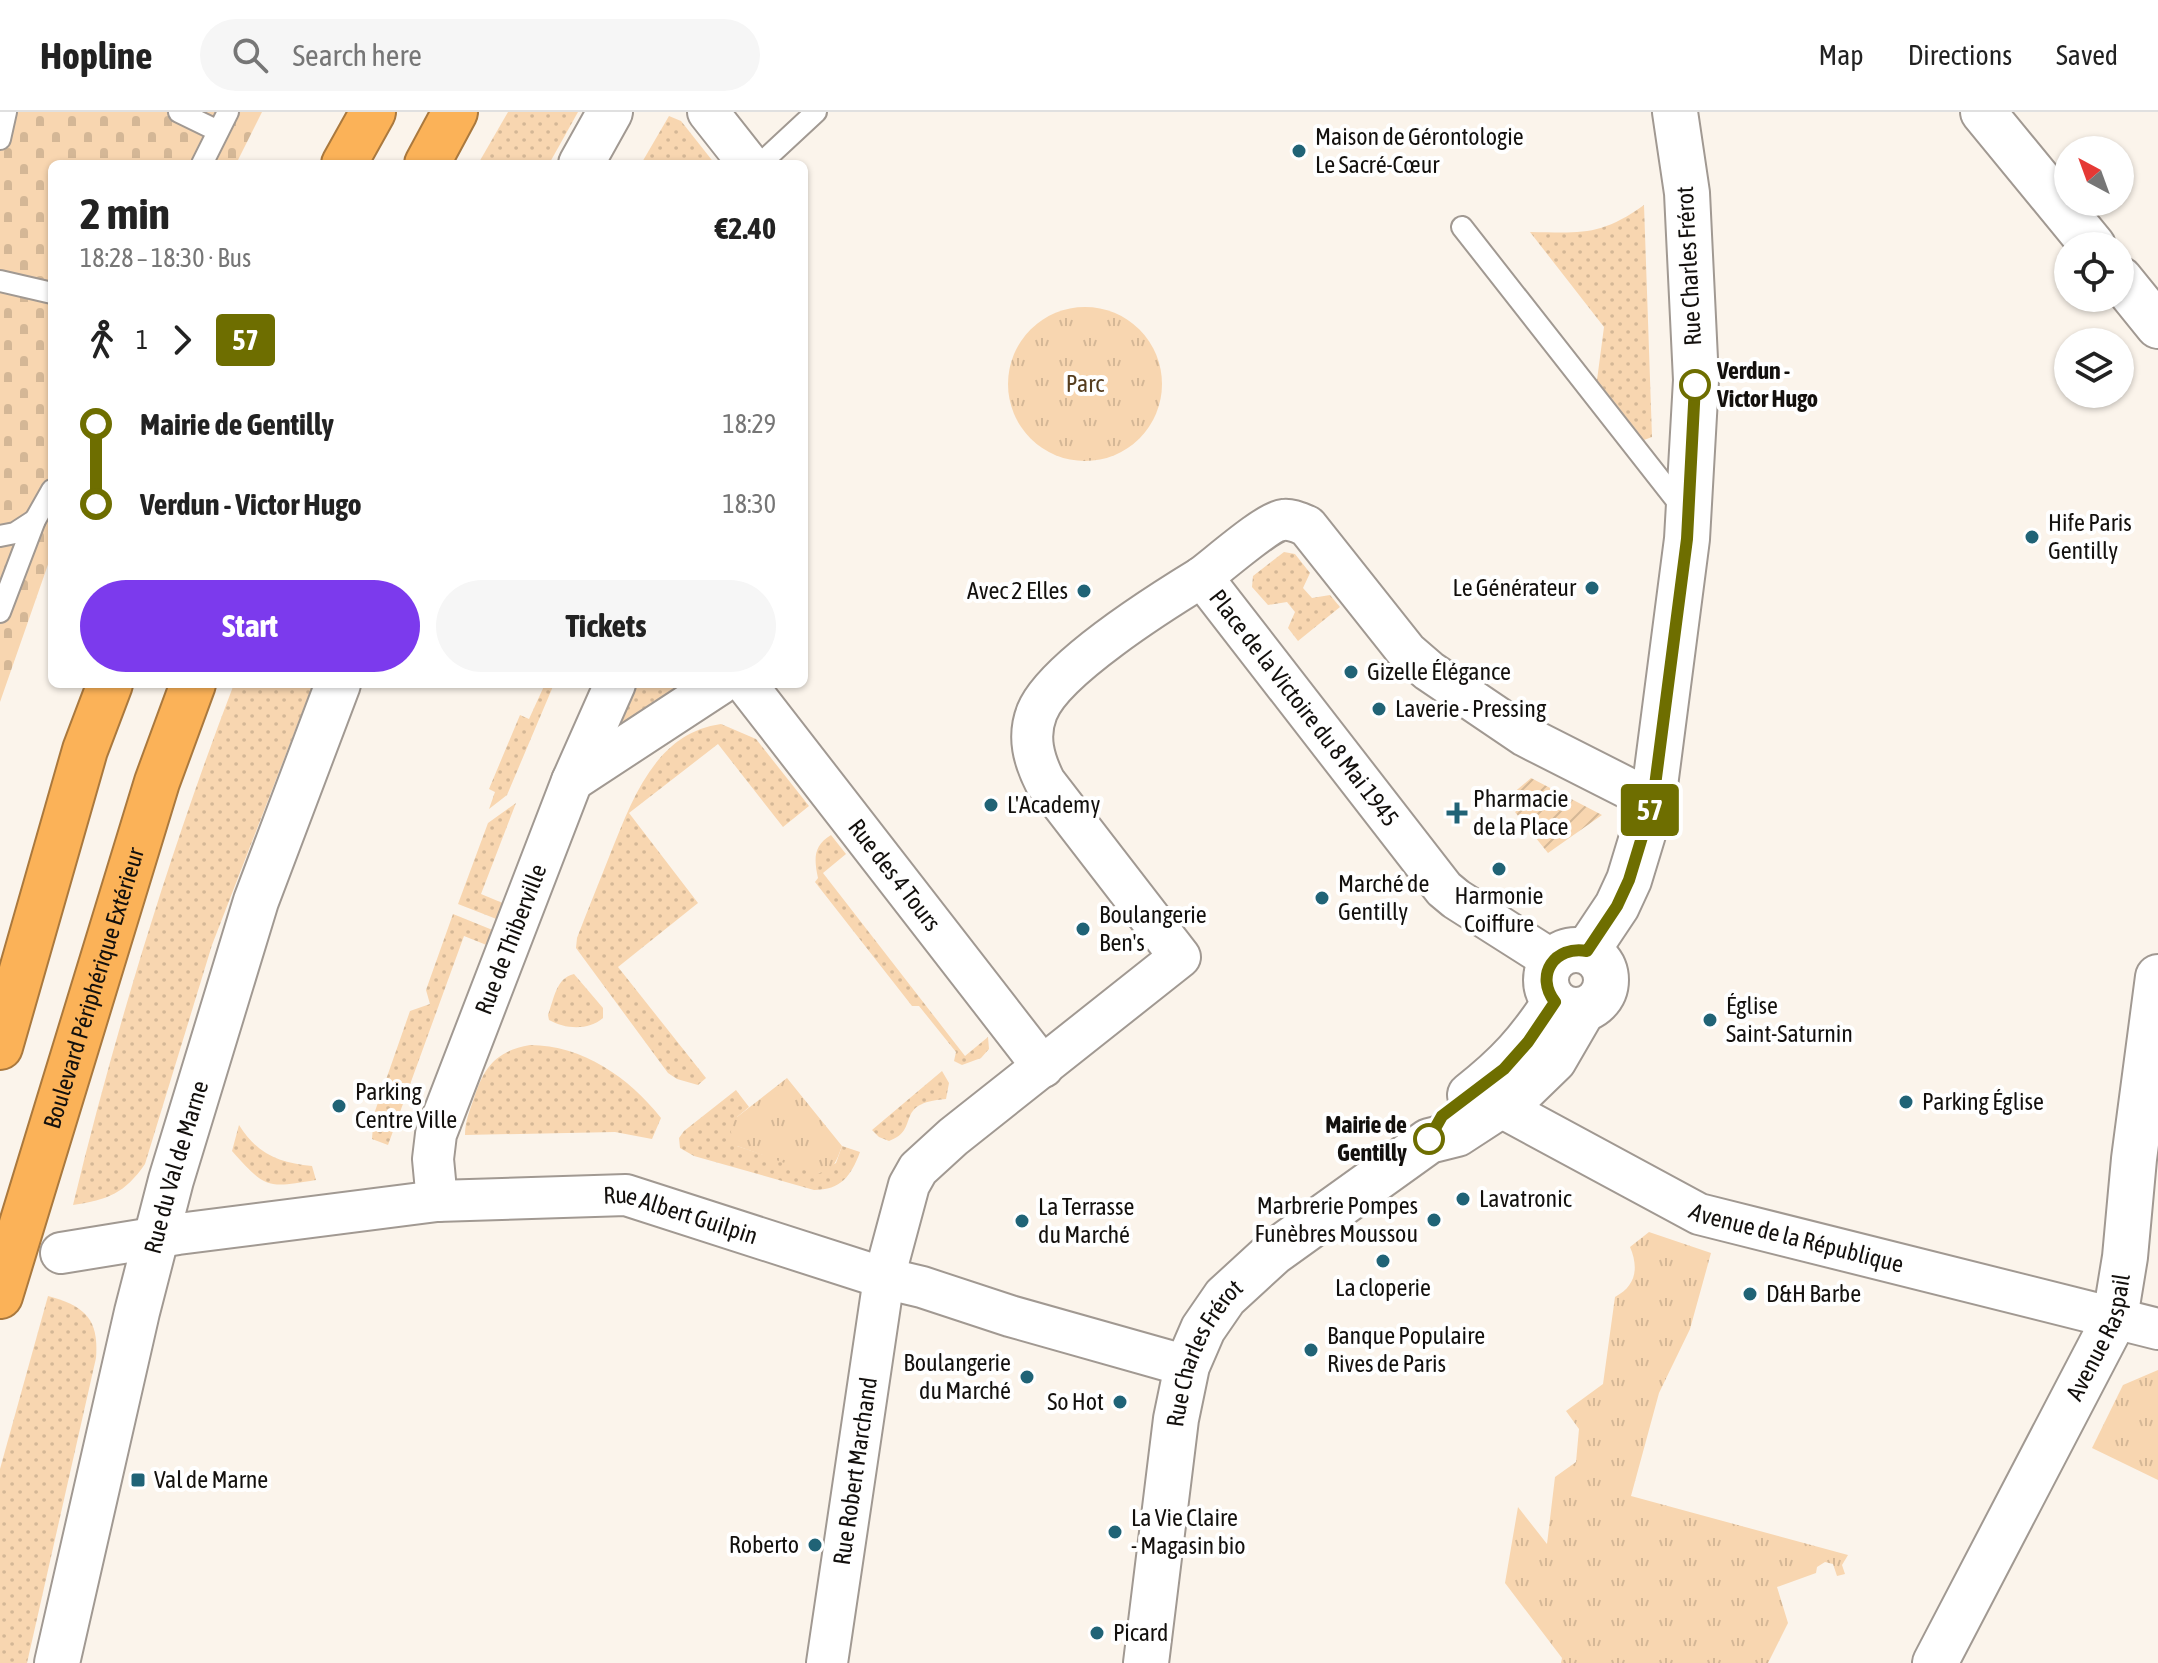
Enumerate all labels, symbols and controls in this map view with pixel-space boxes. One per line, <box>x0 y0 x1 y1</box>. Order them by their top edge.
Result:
search box <box>200 19 760 91</box>
icon: search <box>228 33 272 77</box>
text: Hopline <box>40 34 152 77</box>
text: Search here <box>292 38 422 72</box>
text: Map <box>1819 39 1864 71</box>
text: Directions <box>1908 39 2012 71</box>
text: Saved <box>2056 39 2118 71</box>
place label: Maison de Gérontologie Le Sacré-Cœur <box>1315 123 1524 178</box>
north arrow <box>2054 136 2134 216</box>
map controls <box>2054 136 2134 408</box>
marker: Maison de Gérontologie Le Sacré-Cœur <box>1290 142 1308 160</box>
street label: Rue Charles Frérot <box>1671 186 1706 346</box>
text: 2 min <box>80 188 170 238</box>
text: €2.40 <box>715 211 776 245</box>
button: locate <box>2054 232 2134 312</box>
text: 18:28 – 18:30 · Bus <box>80 243 251 273</box>
icon: walk <box>80 318 124 362</box>
icon: forward <box>160 318 204 362</box>
text: 57 <box>232 324 259 356</box>
text: 1 <box>136 325 148 355</box>
button: layers <box>2054 328 2134 408</box>
place label: Verdun - Victor Hugo <box>1716 357 1818 412</box>
park label: Parc <box>1066 370 1104 397</box>
marker: Verdun - Victor Hugo <box>1680 370 1710 400</box>
text: Mairie de Gentilly <box>140 407 334 441</box>
text: 18:29 <box>722 409 776 439</box>
text: Verdun - Victor Hugo <box>140 487 362 521</box>
text: 18:30 <box>722 489 776 519</box>
place label: Hife Paris Gentilly <box>2048 509 2132 564</box>
marker: Hife Paris Gentilly <box>2023 528 2041 546</box>
place label: Le Générateur <box>1452 574 1577 601</box>
place label: Avec 2 Elles <box>967 577 1068 604</box>
marker: Le Générateur <box>1583 579 1601 597</box>
button: Start <box>80 580 420 672</box>
button: Tickets <box>436 580 776 672</box>
marker: Avec 2 Elles <box>1075 582 1093 600</box>
street label: Place de la Victoire du 8 Mai 1945 <box>1204 584 1404 831</box>
place label: Gizelle Élégance <box>1367 658 1511 685</box>
marker: Gizelle Élégance <box>1342 663 1360 681</box>
place label: Laverie - Pressing <box>1395 695 1547 722</box>
marker: Laverie - Pressing <box>1370 700 1388 718</box>
line badge: 57 <box>1614 784 1686 836</box>
place label: Pharmacie de la Place <box>1473 785 1568 840</box>
place label: L'Academy <box>1007 791 1100 818</box>
text: 57 <box>1637 794 1663 826</box>
marker: L'Academy <box>982 796 1000 814</box>
marker: Pharmacie de la Place <box>1448 804 1466 822</box>
street label: Rue des 4 Tours <box>843 814 946 936</box>
street label: Boulevard Périphérique Extérieur <box>38 843 149 1132</box>
street label: Rue de Thiberville <box>469 860 552 1018</box>
marker: Harmonie Coiffure <box>1490 860 1508 878</box>
place label: Marché de Gentilly <box>1338 870 1429 925</box>
place label: Harmonie Coiffure <box>1455 882 1543 937</box>
marker: Marché de Gentilly <box>1313 889 1331 907</box>
place label: Boulangerie Ben's <box>1099 901 1207 956</box>
marker: Boulangerie Ben's <box>1074 920 1092 938</box>
place label: Église Saint-Saturnin <box>1726 992 1853 1047</box>
marker: Église Saint-Saturnin <box>1701 1011 1719 1029</box>
street label: Rue du Val de Marne <box>139 1077 213 1256</box>
place label: Parking Centre Ville <box>355 1078 457 1133</box>
place label: Parking Église <box>1922 1088 2044 1115</box>
marker: Parking Église <box>1897 1093 1915 1111</box>
marker: Parking Centre Ville <box>330 1097 348 1115</box>
place label: Mairie de Gentilly <box>1325 1111 1407 1166</box>
marker: Mairie de Gentilly <box>1414 1124 1444 1154</box>
street label: Rue Albert Guilpin <box>603 1181 761 1249</box>
place label: Lavatronic <box>1479 1185 1572 1212</box>
marker: Lavatronic <box>1454 1190 1472 1208</box>
place label: Marbrerie Pompes Funèbres Moussou <box>1255 1192 1418 1247</box>
place label: La Terrasse du Marché <box>1038 1193 1134 1248</box>
street label: Avenue de la République <box>1685 1197 1906 1278</box>
marker: Marbrerie Pompes Funèbres Moussou <box>1425 1211 1443 1229</box>
marker: La Terrasse du Marché <box>1013 1212 1031 1230</box>
marker: La cloperie <box>1374 1252 1392 1270</box>
street label: Avenue Raspail <box>2060 1271 2135 1405</box>
street label: Rue Charles Frérot <box>1161 1274 1248 1428</box>
place label: La cloperie <box>1335 1274 1431 1301</box>
place label: D&H Barbe <box>1766 1280 1861 1307</box>
marker: D&H Barbe <box>1741 1285 1759 1303</box>
place label: Banque Populaire Rives de Paris <box>1327 1322 1485 1377</box>
marker: Banque Populaire Rives de Paris <box>1302 1341 1320 1359</box>
place label: Boulangerie du Marché <box>903 1349 1011 1404</box>
marker: Boulangerie du Marché <box>1018 1368 1036 1386</box>
street label: Rue Robert Marchand <box>828 1375 882 1567</box>
place label: So Hot <box>1047 1388 1104 1415</box>
marker: So Hot <box>1111 1393 1129 1411</box>
place label: Val de Marne <box>154 1466 268 1493</box>
marker: Val de Marne <box>129 1471 147 1489</box>
place label: La Vie Claire - Magasin bio <box>1131 1504 1246 1559</box>
marker: La Vie Claire - Magasin bio <box>1106 1523 1124 1541</box>
place label: Roberto <box>729 1531 799 1558</box>
marker: Roberto <box>806 1536 824 1554</box>
place label: Picard <box>1113 1619 1168 1646</box>
marker: Picard <box>1088 1624 1106 1642</box>

